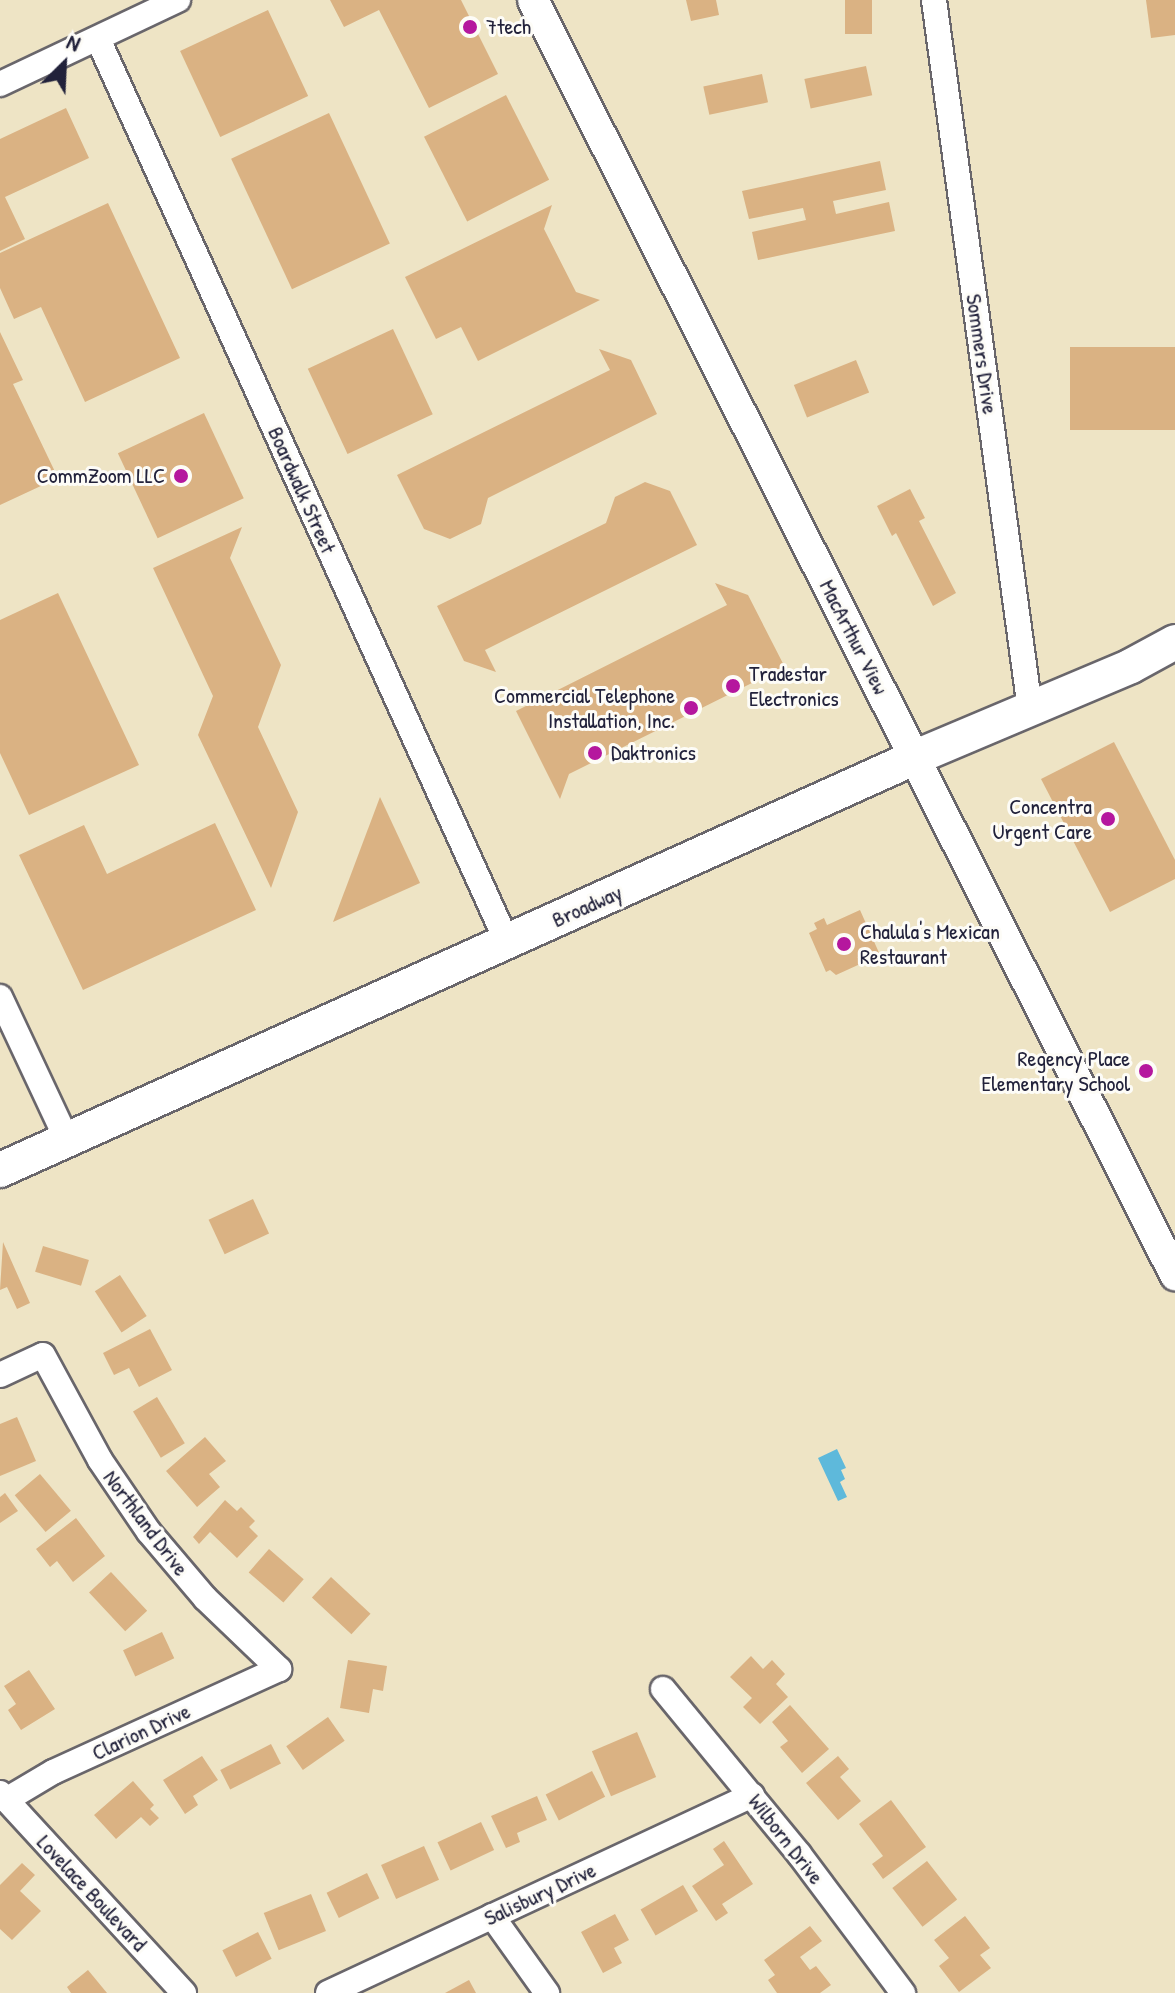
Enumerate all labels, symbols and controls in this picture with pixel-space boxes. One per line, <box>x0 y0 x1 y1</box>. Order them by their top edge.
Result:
place label: 7tech <box>486 14 531 40</box>
marker: 7tech <box>461 18 479 36</box>
north arrow <box>24 24 104 104</box>
text: N <box>62 26 85 58</box>
street label: Sommers Drive <box>961 292 1003 416</box>
street label: Boardwalk Street <box>262 423 342 557</box>
place label: CommZoom LLC <box>37 463 165 489</box>
marker: CommZoom LLC <box>172 467 190 485</box>
street label: MacArthur View <box>814 575 894 699</box>
place label: Tradestar Electronics <box>749 660 839 712</box>
marker: Tradestar Electronics <box>724 677 742 695</box>
place label: Commercial Telephone Installation, Inc. <box>494 682 675 734</box>
marker: Commercial Telephone Installation, Inc. <box>682 699 700 717</box>
place label: Daktronics <box>611 740 696 766</box>
marker: Daktronics <box>586 744 604 762</box>
place label: Concentra Urgent Care <box>992 793 1092 844</box>
marker: Concentra Urgent Care <box>1099 810 1117 828</box>
street label: Broadway <box>548 879 626 933</box>
place label: Chalula's Mexican Restaurant <box>860 918 1000 970</box>
marker: Chalula's Mexican Restaurant <box>835 935 853 953</box>
place label: Regency Place Elementary School <box>982 1045 1130 1096</box>
marker: Regency Place Elementary School <box>1137 1062 1155 1080</box>
street label: Northland Drive <box>98 1465 194 1581</box>
street label: Clarion Drive <box>88 1698 194 1766</box>
street label: Wilborn Drive <box>743 1789 829 1889</box>
street label: Lovelace Boulevard <box>31 1829 153 1957</box>
street label: Salisbury Drive <box>480 1857 600 1931</box>

